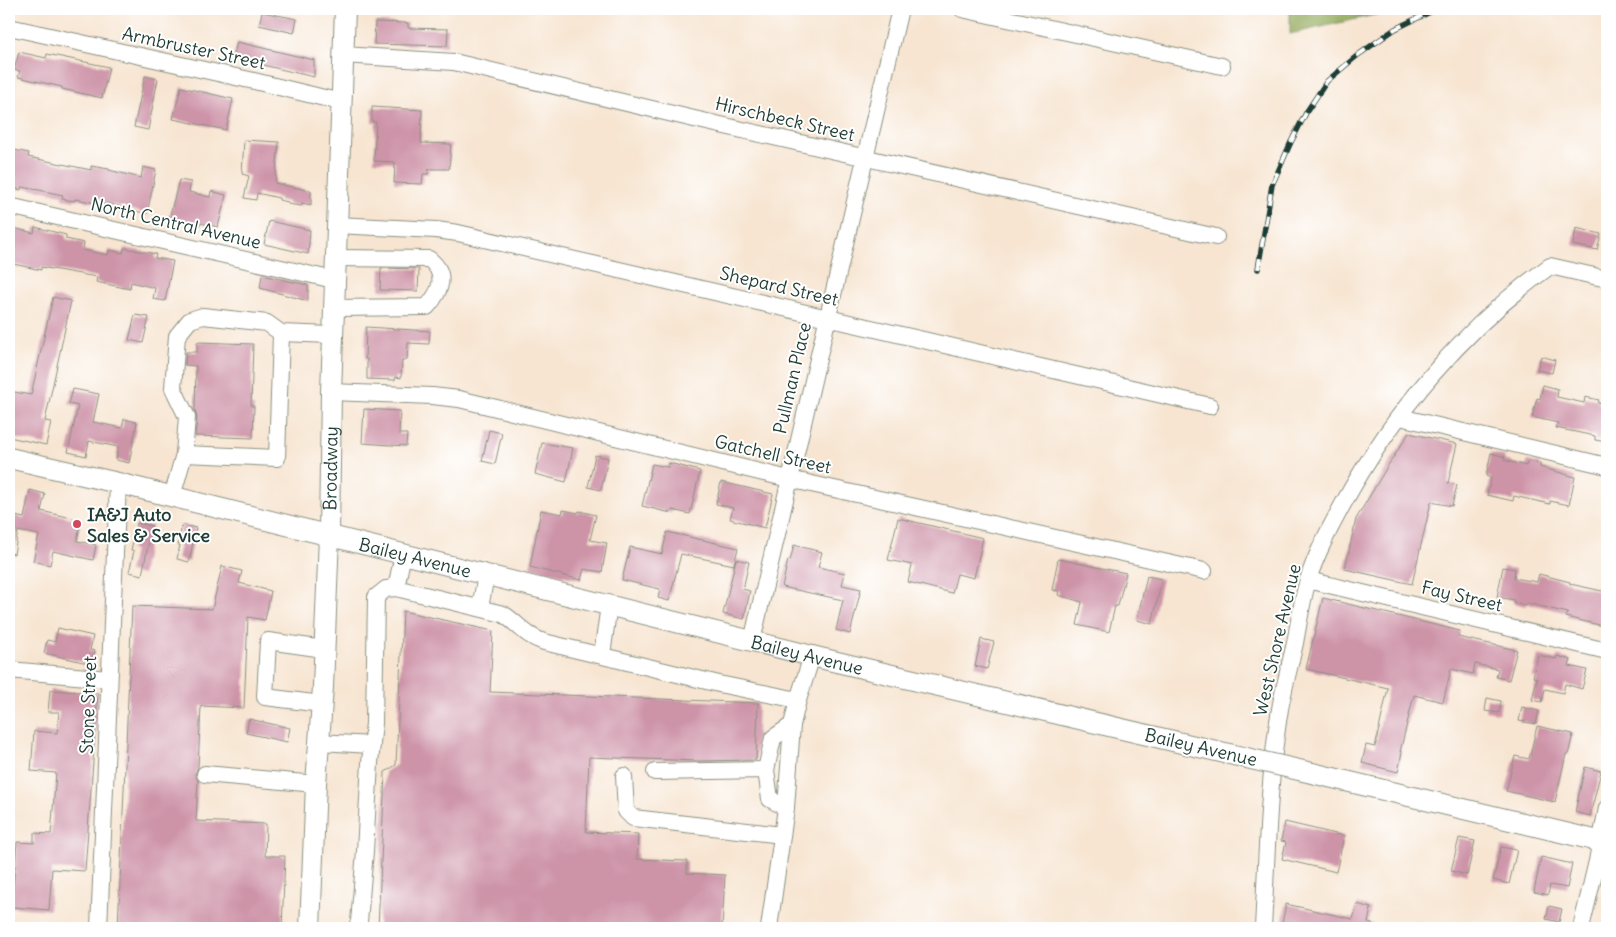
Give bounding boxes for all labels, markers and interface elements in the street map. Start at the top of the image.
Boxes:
street label: Armbruster Street [120,22,268,74]
street label: Hirschbeck Street [713,92,857,146]
street label: North Central Avenue [89,192,263,254]
street label: Shepard Street [718,261,840,311]
street label: Pullman Place [768,320,816,436]
street label: Broadway [318,426,342,511]
street label: Gatchell Street [712,429,834,479]
place label: IA&J Auto Sales & Service [87,503,210,547]
marker: IA&J Auto Sales & Service [71,518,83,530]
street label: Bailey Avenue [357,532,474,582]
street label: West Shore Avenue [1248,562,1306,718]
street label: Fay Street [1419,576,1505,616]
street label: Bailey Avenue [749,630,866,679]
street label: Stone Street [75,655,101,755]
street label: Bailey Avenue [1143,723,1259,771]

